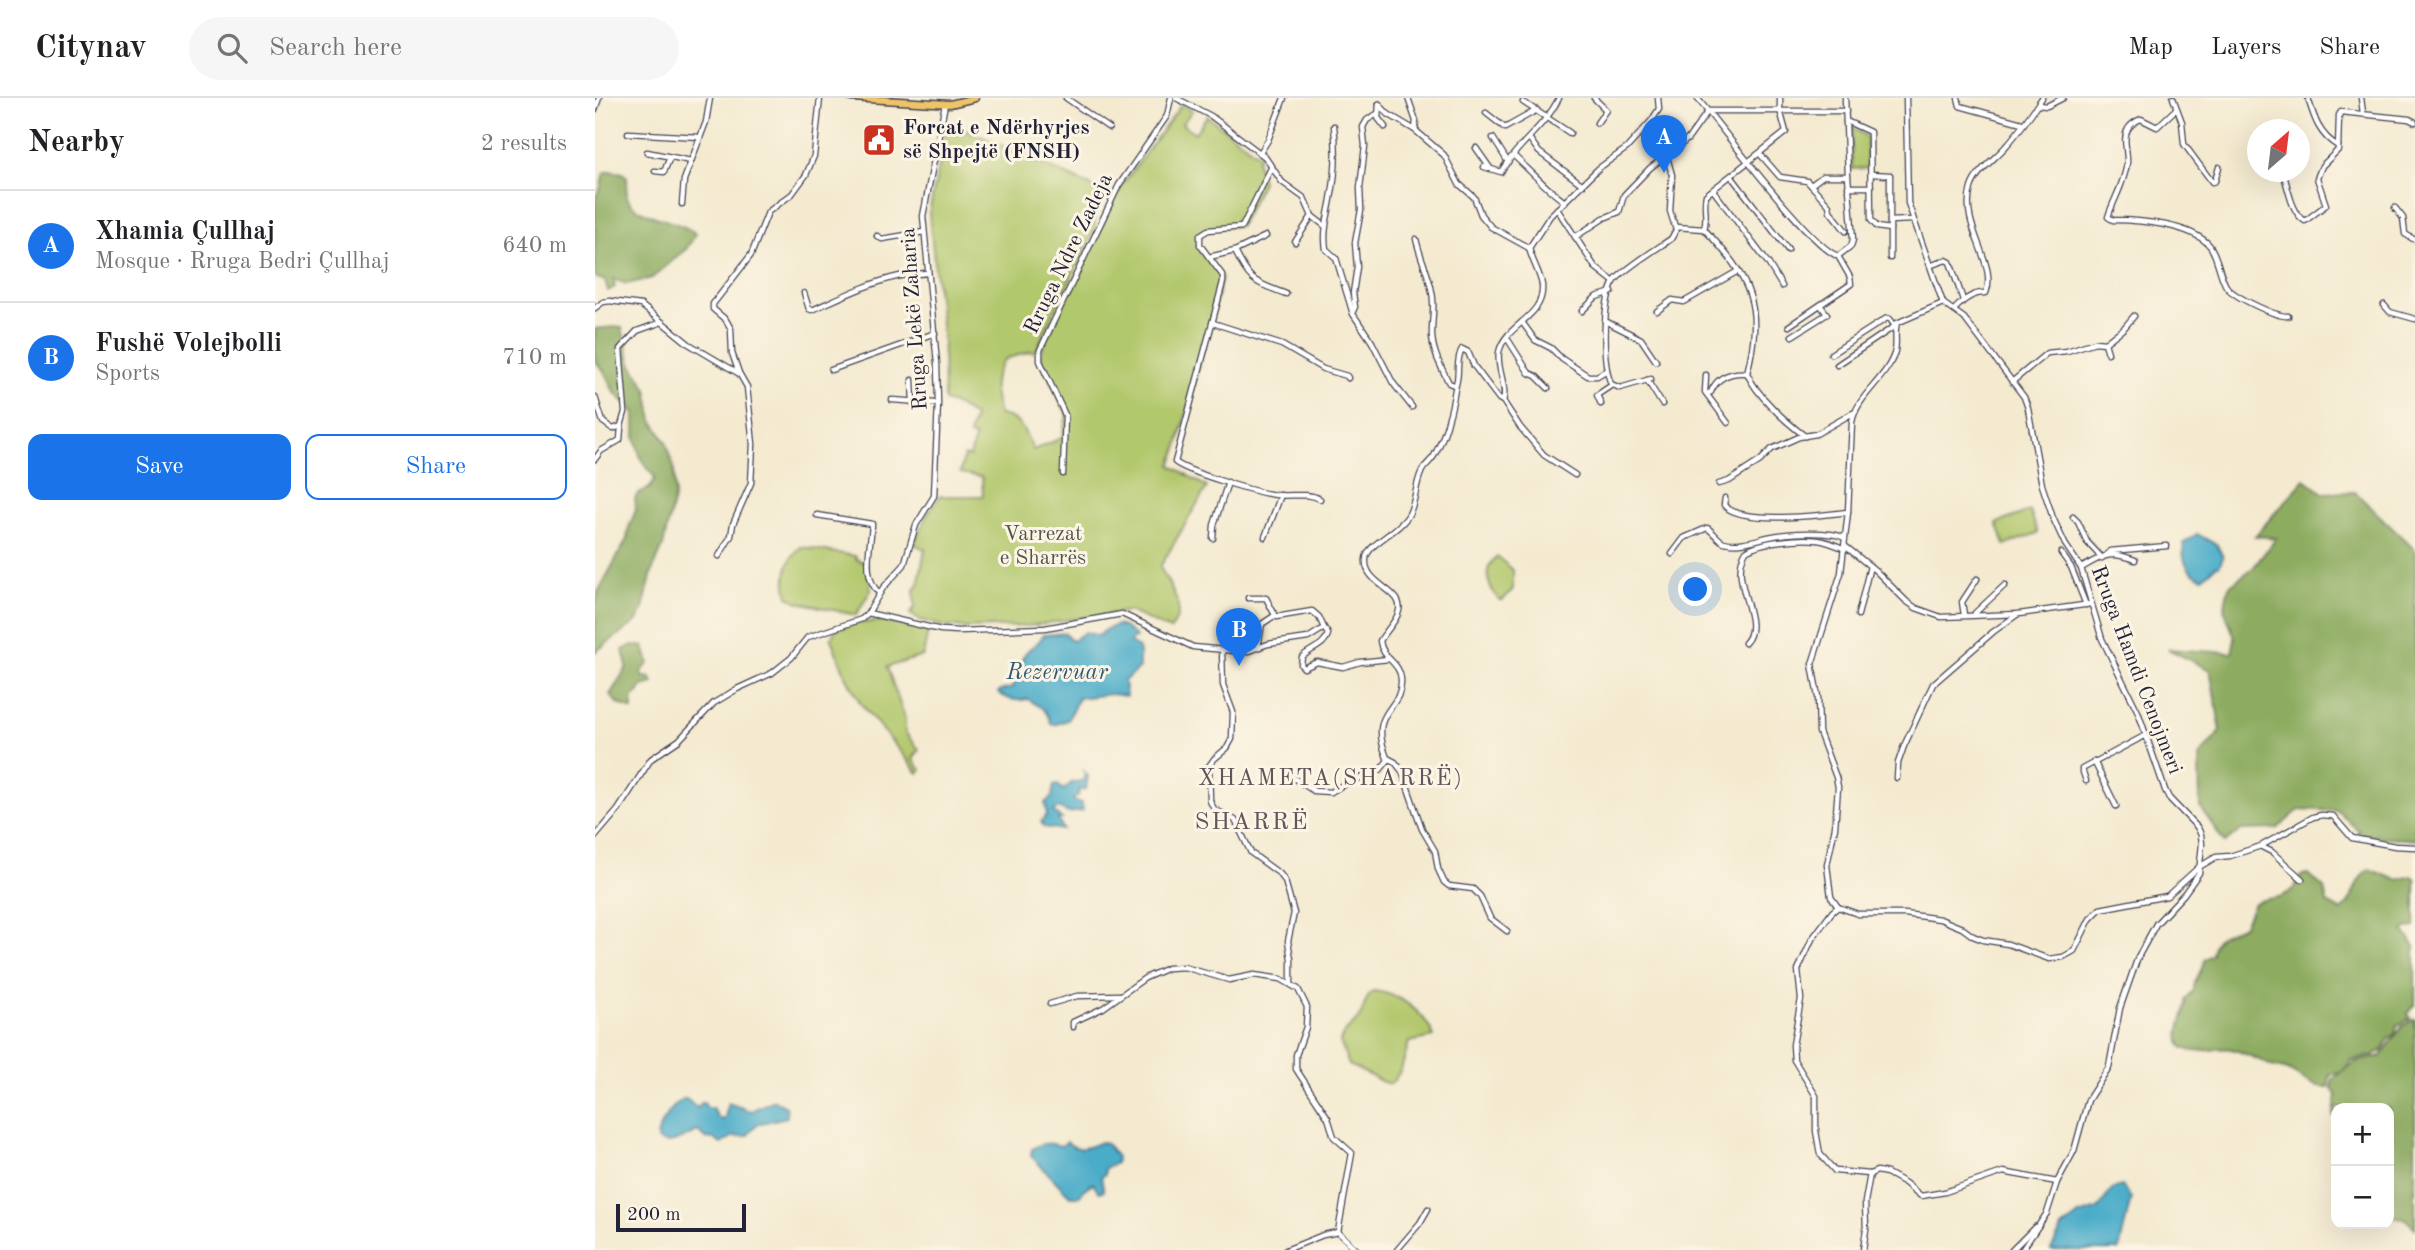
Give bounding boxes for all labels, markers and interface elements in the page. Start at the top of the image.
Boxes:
search box [189,17,679,80]
icon: search [213,29,251,67]
text: Citynav [35,32,147,65]
text: Search here [269,35,402,61]
text: Map [2129,36,2173,60]
text: Layers [2211,36,2281,60]
text: Share [2319,36,2380,60]
pin: A [1641,115,1687,173]
place label: Forcat e Ndërhyrjes së Shpejtë (FNSH) [903,118,1090,163]
north arrow [2247,119,2310,182]
public building icon: Forcat e Ndërhyrjes së Shpejtë (FNSH) [860,121,898,159]
text: Nearby [28,128,125,158]
text: 2 results [481,132,567,155]
street label: Rruga Ndre Zadeja [1021,171,1117,337]
text: Xhamia Çullhaj [95,219,275,245]
street label: Rruga Lekë Zaharia [898,227,932,411]
text: A [42,234,60,257]
text: 640 m [502,234,567,257]
text: Mosque · Rruga Bedri Çullhaj [95,250,390,273]
text: Fushë Volejbolli [95,331,282,357]
text: B [43,346,59,369]
text: 710 m [502,346,567,369]
text: Sports [95,362,160,385]
button: Save [28,434,291,500]
button: Share [305,434,567,500]
park label: Varrezat e Sharrës [1000,524,1086,569]
street label: Rruga Hamdi Cenojmeri [2087,563,2185,777]
your location [1678,572,1712,606]
pin: B [1216,608,1262,666]
water label: Rezervuar [1005,661,1109,684]
district label: XHAMETA(SHARRË) [1198,764,1464,790]
district label: SHARRË [1194,808,1310,835]
map controls [2331,1103,2394,1229]
button: + [2331,1103,2394,1166]
button: − [2331,1166,2394,1229]
scale bar [616,1201,745,1233]
text: 200 m [627,1206,680,1225]

